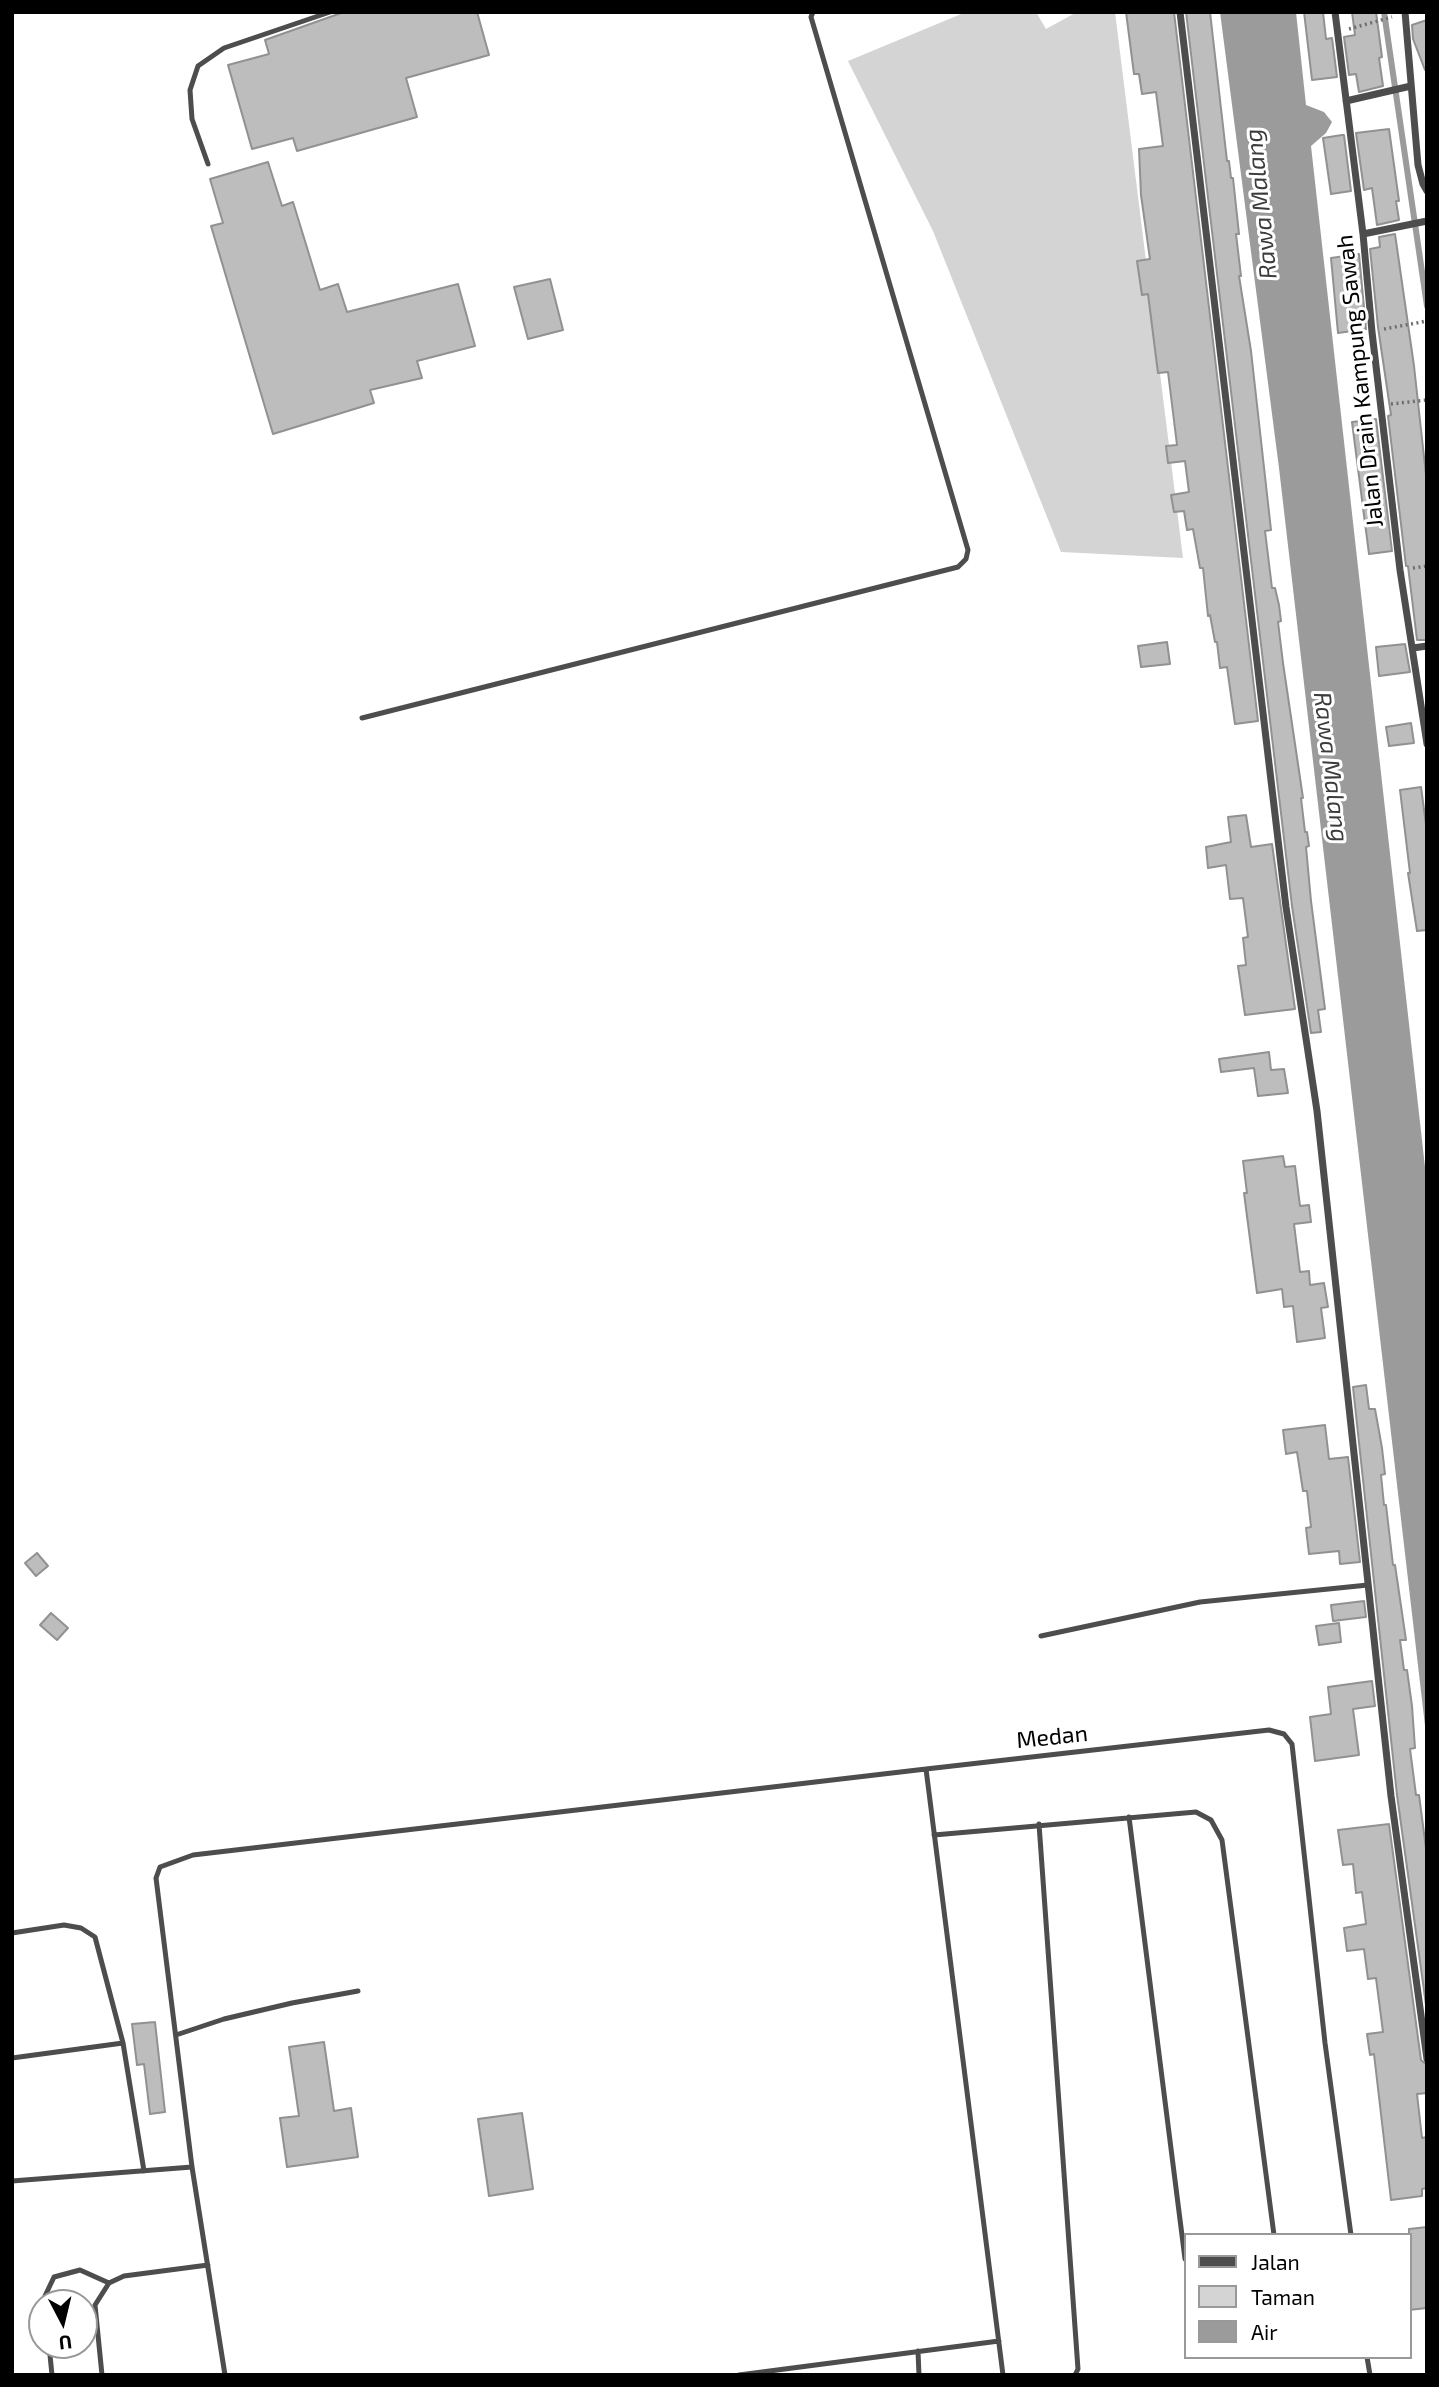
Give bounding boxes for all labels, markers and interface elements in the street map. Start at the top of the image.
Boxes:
water label: Rawa Malang [1239,127,1283,281]
street label: Jalan Drain Kampung Sawah [1331,233,1389,529]
water label: Rawa Malang [1307,690,1355,844]
street label: Medan [1015,1720,1089,1754]
legend [1184,2233,1411,2359]
text: Jalan [1251,2249,1300,2274]
text: Taman [1251,2284,1315,2309]
north arrow [28,2289,98,2359]
text: Air [1251,2319,1278,2344]
text: U [58,2331,73,2356]

